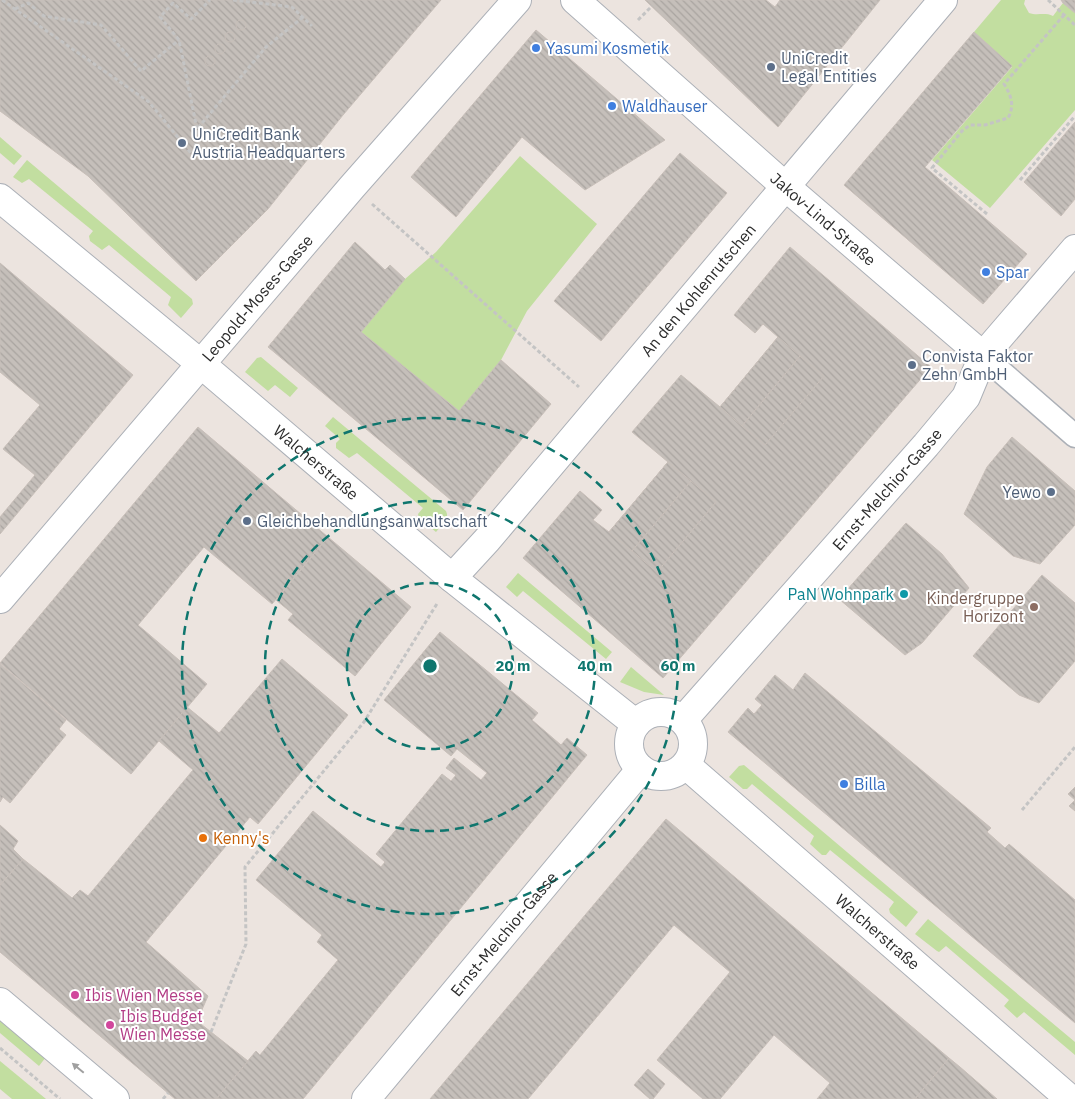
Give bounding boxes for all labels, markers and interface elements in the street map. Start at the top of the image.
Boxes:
place label: Yasumi Kosmetik [546,38,670,58]
marker: Yasumi Kosmetik [530,42,542,54]
place label: UniCredit Legal Entities [781,48,877,86]
marker: UniCredit Legal Entities [765,61,777,73]
place label: Waldhauser [622,96,708,116]
marker: Waldhauser [606,100,618,112]
place label: UniCredit Bank Austria Headquarters [192,124,346,162]
marker: UniCredit Bank Austria Headquarters [176,137,188,149]
street label: Jakov-Lind-Straße [766,168,880,270]
street label: An den Kohlenrutschen [636,219,760,360]
street label: Leopold-Moses-Gasse [197,230,317,366]
place label: Spar [996,262,1029,282]
marker: Spar [980,266,992,278]
place label: Convista Faktor Zehn GmbH [922,346,1033,384]
marker: Convista Faktor Zehn GmbH [906,359,918,371]
street label: Walcherstraße [269,420,363,504]
street label: Ernst-Melchior-Gasse [828,424,946,554]
place label: Yewo [1002,482,1041,502]
marker: Yewo [1045,486,1057,498]
place label: Gleichbehandlungsanwaltschaft [257,511,488,531]
marker: Gleichbehandlungsanwaltschaft [241,515,253,527]
place label: PaN Wohnpark [788,584,895,604]
marker: PaN Wohnpark [898,588,910,600]
place label: Kindergruppe Horizont [926,588,1024,626]
marker: Kindergruppe Horizont [1028,601,1040,613]
text: 20 m [496,656,530,675]
text: 40 m [578,656,612,675]
text: 60 m [661,656,695,675]
centre of rings [421,657,439,675]
place label: Billa [854,774,886,794]
marker: Billa [838,778,850,790]
place label: Kenny's [213,828,270,848]
marker: Kenny's [197,832,209,844]
street label: Ernst-Melchior-Gasse [446,867,561,1000]
street label: Walcherstraße [831,890,924,974]
place label: Ibis Wien Messe [85,985,202,1005]
marker: Ibis Wien Messe [69,989,81,1001]
place label: Ibis Budget Wien Messe [120,1006,206,1044]
marker: Ibis Budget Wien Messe [104,1019,116,1031]
one-way arrow [71,1062,84,1073]

